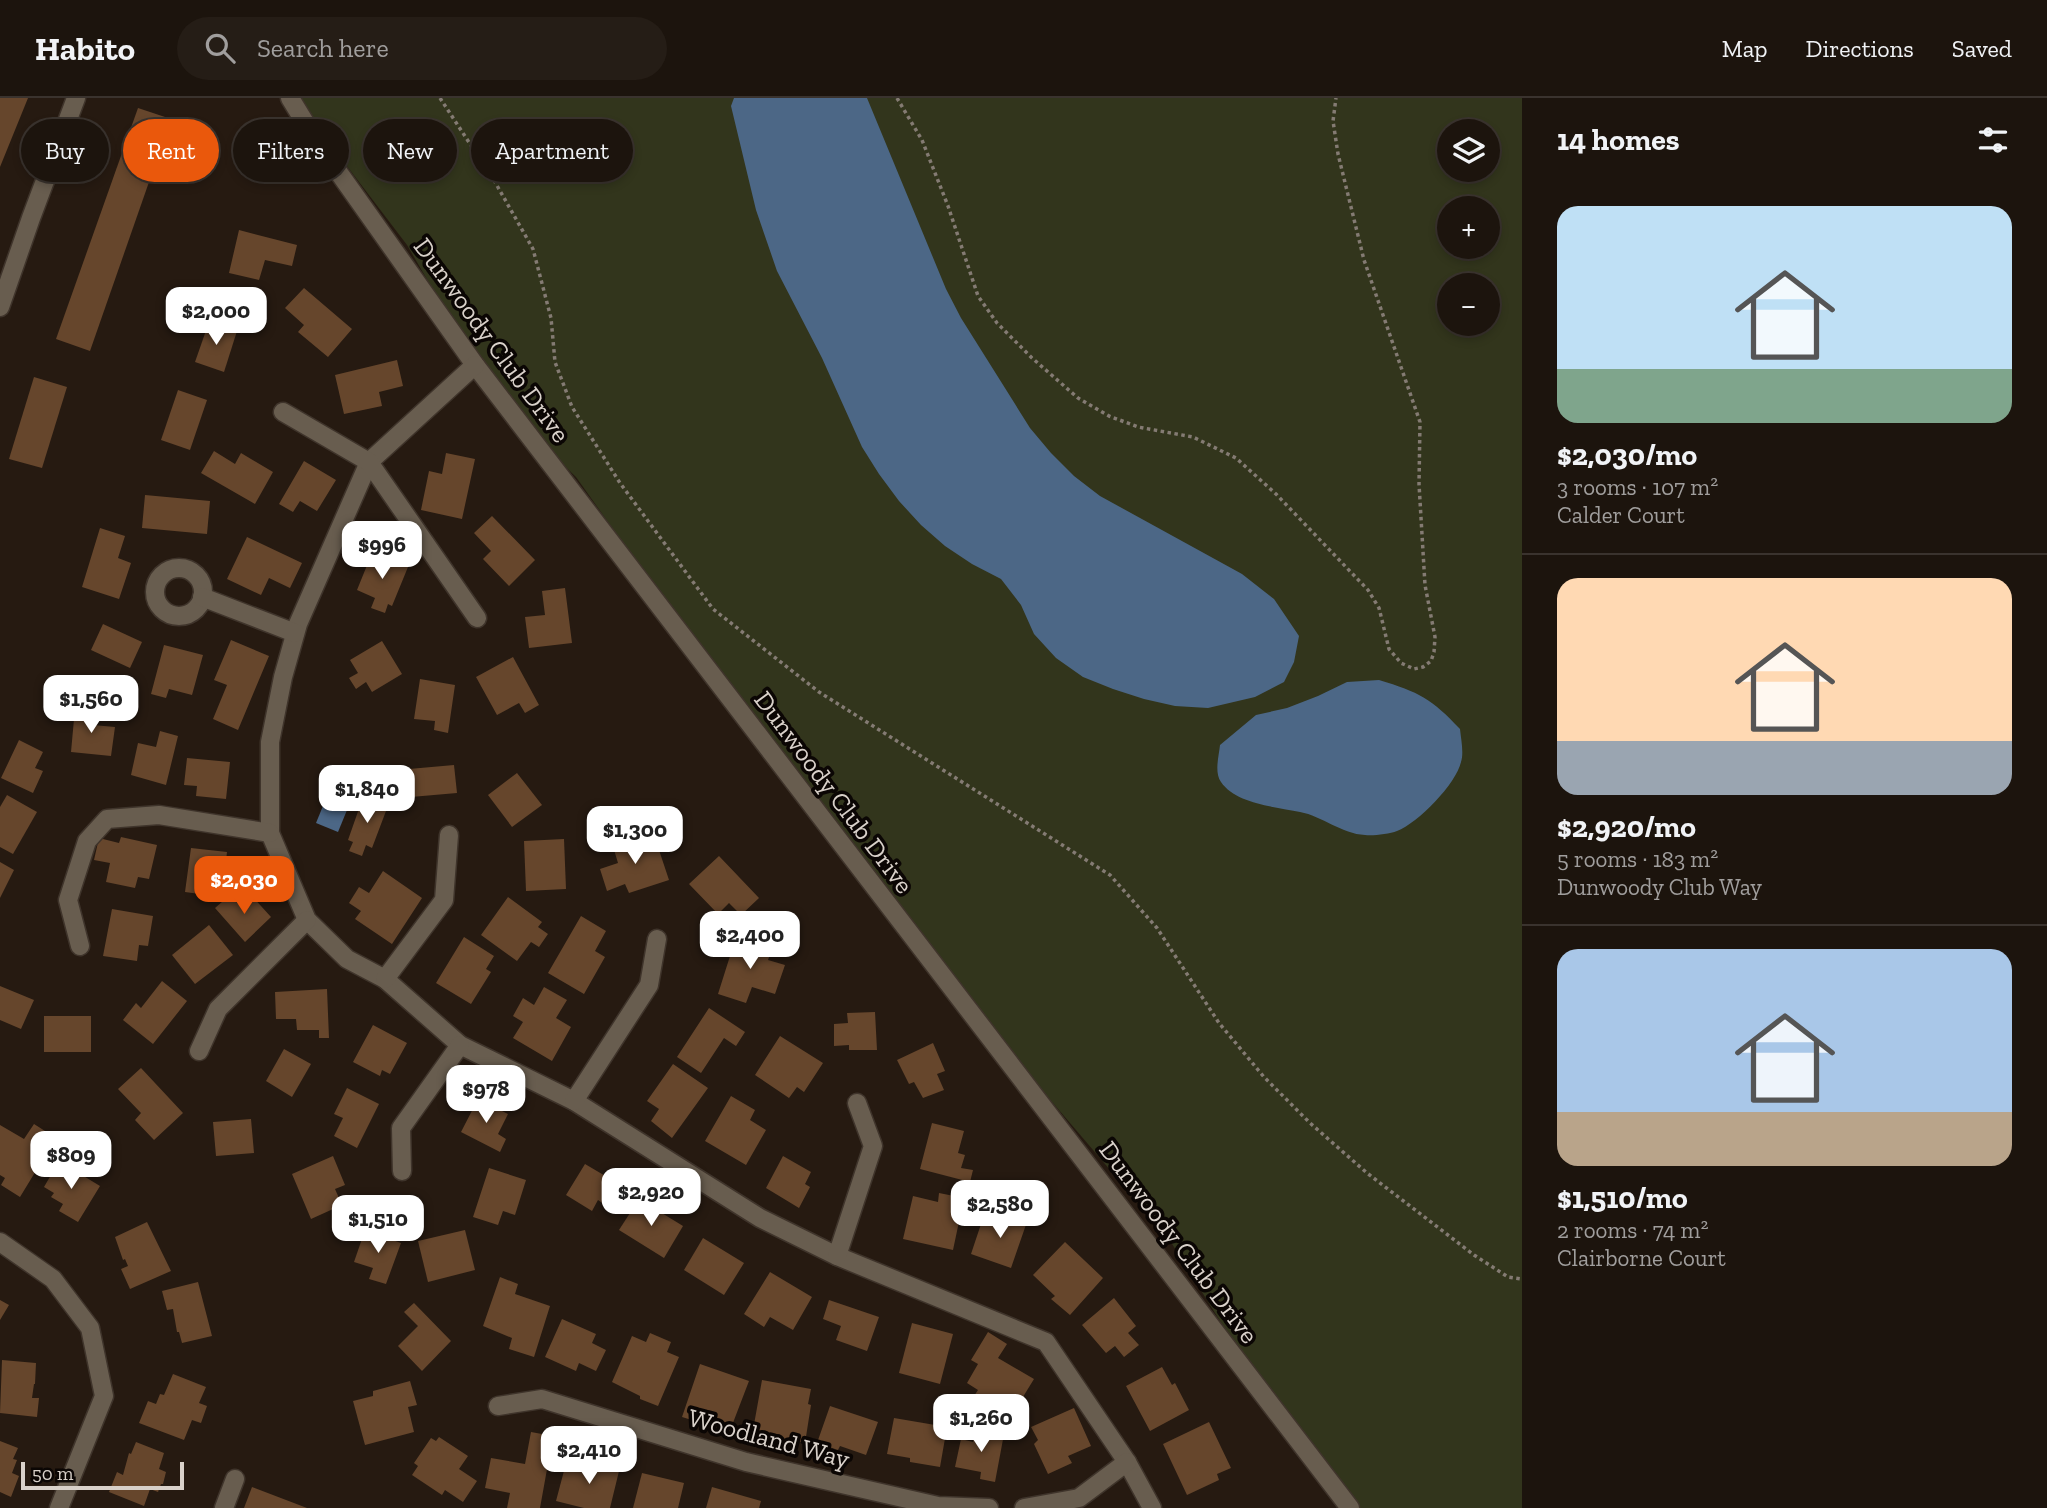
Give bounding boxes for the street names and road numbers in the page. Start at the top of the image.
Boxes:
street label: Dunwoody Club Drive [407,231,577,449]
street label: Dunwoody Club Drive [747,684,921,900]
street label: Dunwoody Club Drive [1092,1134,1266,1350]
street label: Woodland Way [685,1401,854,1475]

